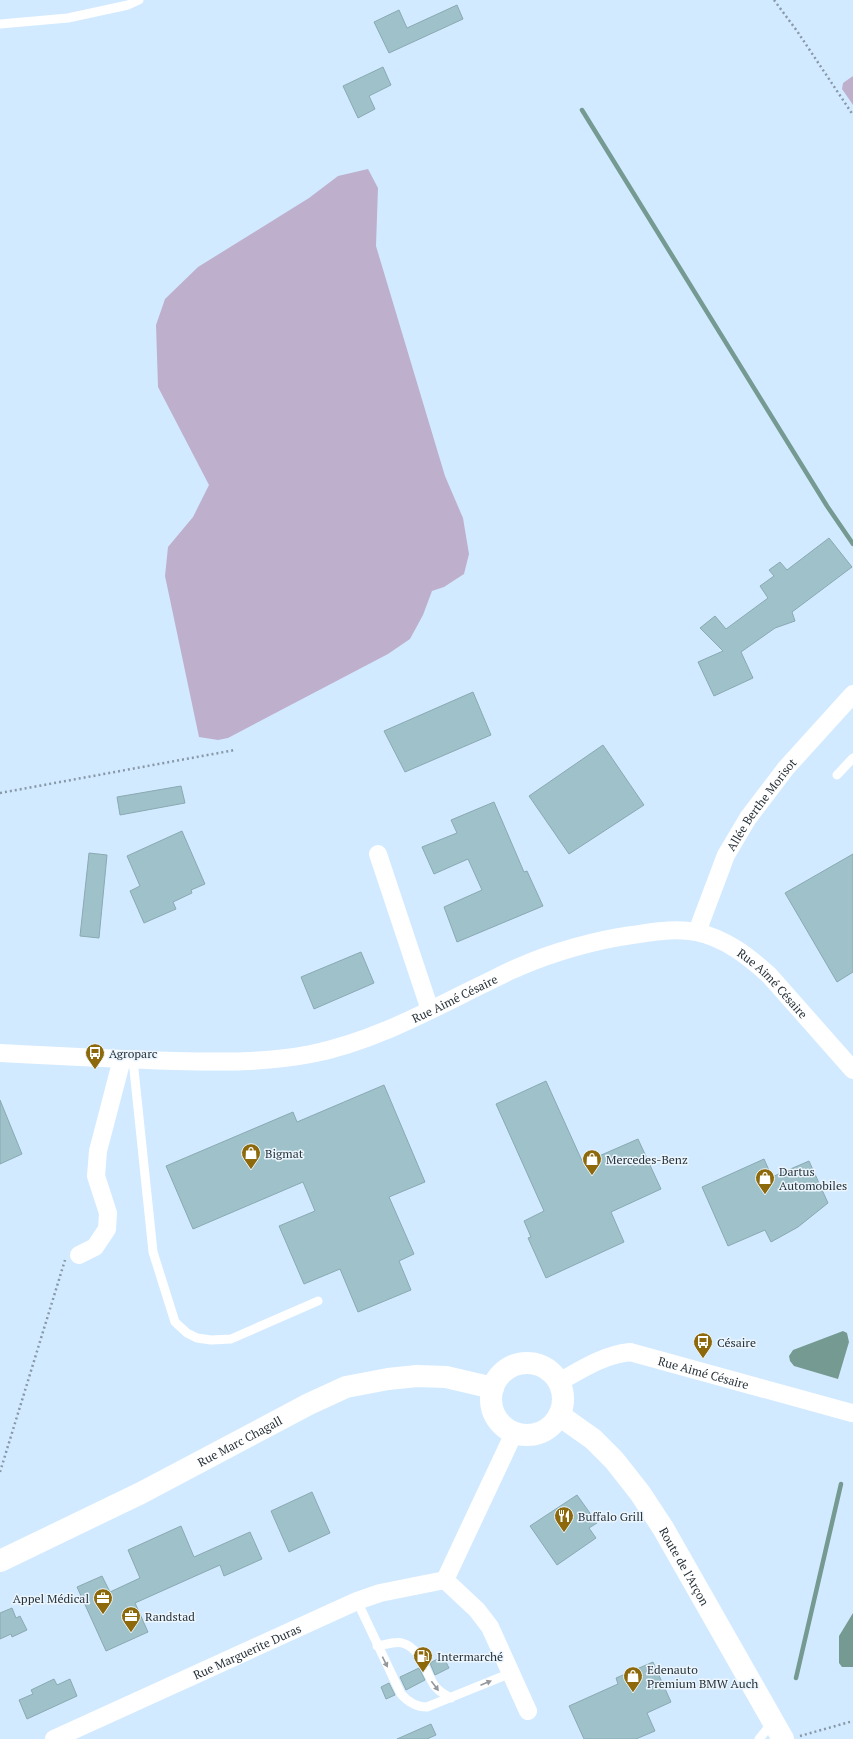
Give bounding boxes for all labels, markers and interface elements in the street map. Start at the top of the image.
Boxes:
street label: Allée Berthe Morisot [723,754,799,853]
street label: Rue Aimé Césaire [735,945,811,1021]
street label: Rue Aimé Césaire [409,971,500,1026]
bus stop icon: Agroparc [84,1042,106,1070]
place label: Agroparc [109,1046,158,1061]
shop icon: Bigmat [240,1142,262,1170]
place label: Bigmat [265,1146,304,1161]
shop icon: Mercedes-Benz [581,1148,603,1176]
place label: Mercedes-Benz [606,1152,688,1167]
place label: Dartus Automobiles [779,1164,847,1193]
shop icon: Dartus Automobiles [754,1167,776,1195]
bus stop icon: Césaire [692,1331,714,1359]
place label: Césaire [717,1335,756,1350]
street label: Rue Aimé Césaire [657,1353,751,1392]
street label: Rue Marc Chagall [195,1412,285,1469]
restaurant icon: Buffalo Grill [553,1505,575,1533]
place label: Buffalo Grill [578,1509,644,1524]
street label: Route de l’Arçon [656,1524,713,1608]
office icon: Appel Médical [92,1587,114,1615]
place label: Appel Médical [13,1591,89,1606]
office icon: Randstad [120,1605,142,1633]
place label: Randstad [145,1609,195,1624]
street label: Rue Marguerite Duras [191,1620,303,1682]
fuel station icon: Intermarché [412,1645,434,1673]
place label: Intermarché [437,1649,503,1664]
one-way arrow [382,1656,388,1668]
place label: Edenauto Premium BMW Auch [647,1662,758,1691]
shop icon: Edenauto Premium BMW Auch [622,1665,644,1693]
one-way arrow [431,1680,440,1691]
one-way arrow [481,1680,493,1686]

